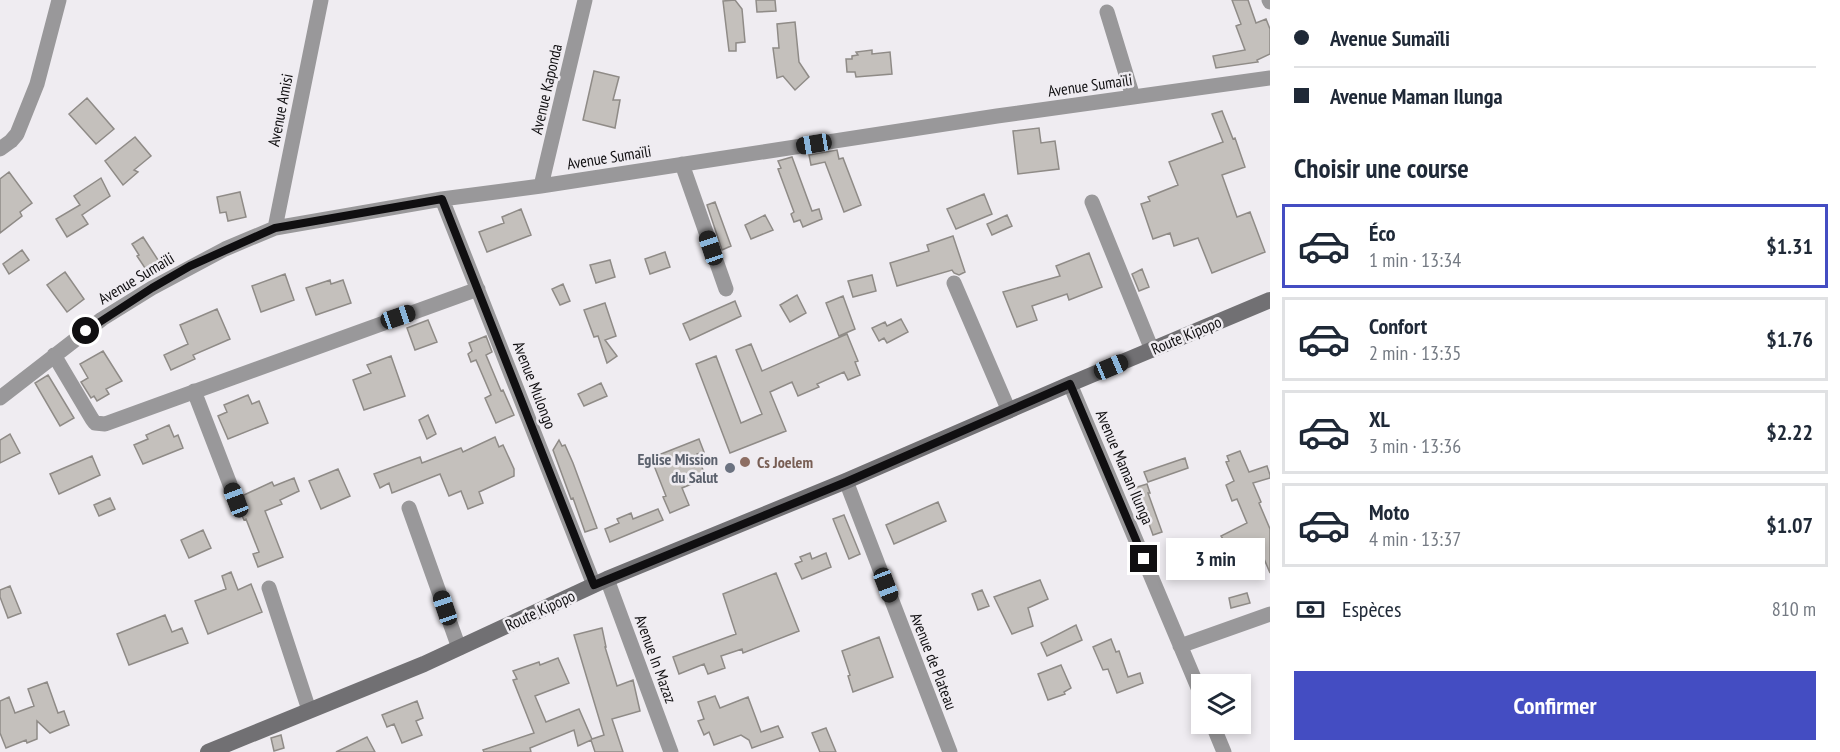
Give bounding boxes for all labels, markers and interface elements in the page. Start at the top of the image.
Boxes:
text: Avenue Sumaïli [1330,24,1450,52]
street label: Avenue Kaponda [526,42,566,136]
street label: Avenue Sumaïli [1046,69,1134,101]
street label: Avenue Amisi [263,72,297,148]
text: Avenue Maman Ilunga [1330,82,1503,110]
car [795,132,833,156]
street label: Avenue Sumaïli [565,140,653,174]
text: Choisir une course [1294,151,1469,185]
icon: car [1297,219,1351,273]
text: Éco [1369,219,1396,247]
car [697,228,725,268]
text: $1.31 [1766,232,1813,260]
text: 1 min · 13:34 [1369,247,1461,273]
street label: Avenue Sumaïli [94,248,178,308]
car [378,303,418,331]
street label: Route Kipopo [1148,311,1224,359]
icon: car [1297,312,1351,366]
text: Confort [1369,312,1427,340]
route start [72,317,99,344]
text: $1.76 [1766,325,1813,353]
street label: Avenue Mulongo [509,338,561,432]
text: 2 min · 13:35 [1369,340,1461,366]
car [1091,352,1131,382]
icon: car [1297,405,1351,459]
text: XL [1369,405,1390,433]
street label: Avenue Maman Ilunga [1092,407,1158,527]
text: $2.22 [1766,418,1813,446]
text: 3 min · 13:36 [1369,433,1461,459]
place label: Eglise Mission du Salut [637,449,718,487]
place label: Cs Joelem [757,452,813,472]
marker: Cs Joelem [738,455,752,469]
marker: Eglise Mission du Salut [723,461,737,475]
car [221,480,251,520]
icon: car [1297,498,1351,552]
text: Moto [1369,498,1410,526]
text: $1.07 [1766,511,1813,539]
text: 4 min · 13:37 [1369,526,1461,552]
callout: 3 min [1165,538,1264,580]
route end [1130,545,1157,572]
text: 3 min [1195,546,1236,572]
car [871,565,901,605]
street label: Route Kipopo [502,585,578,635]
car [431,588,459,628]
icon: cash [1294,593,1327,626]
text: Espèces [1342,595,1401,623]
text: 810 m [1772,596,1816,622]
street label: Avenue de Plateau [906,610,962,712]
street label: Avenue In Mazaz [631,612,681,706]
button: Confirmer [1294,671,1816,740]
map controls [1191,674,1251,734]
button: layers [1191,674,1251,734]

